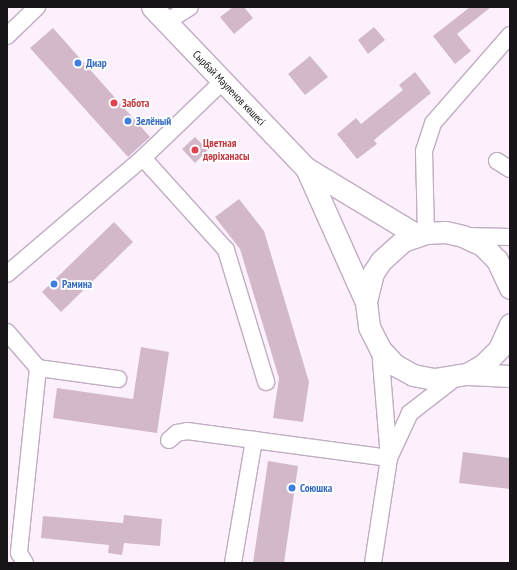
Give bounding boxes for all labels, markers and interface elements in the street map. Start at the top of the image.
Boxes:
street label: Сырбай Мәуленов көшесі [190,48,268,128]
place label: Диар [86,56,107,70]
marker: Диар [73,58,83,68]
place label: Забота [122,96,149,110]
marker: Забота [109,98,119,108]
place label: Зелёный [136,114,171,128]
marker: Зелёный [123,116,133,126]
place label: Цветная дәріханасы [203,137,249,163]
marker: Цветная дәріханасы [190,145,200,155]
place label: Рамина [62,277,92,291]
marker: Рамина [49,279,59,289]
place label: Союшка [300,481,332,495]
marker: Союшка [287,483,297,493]

